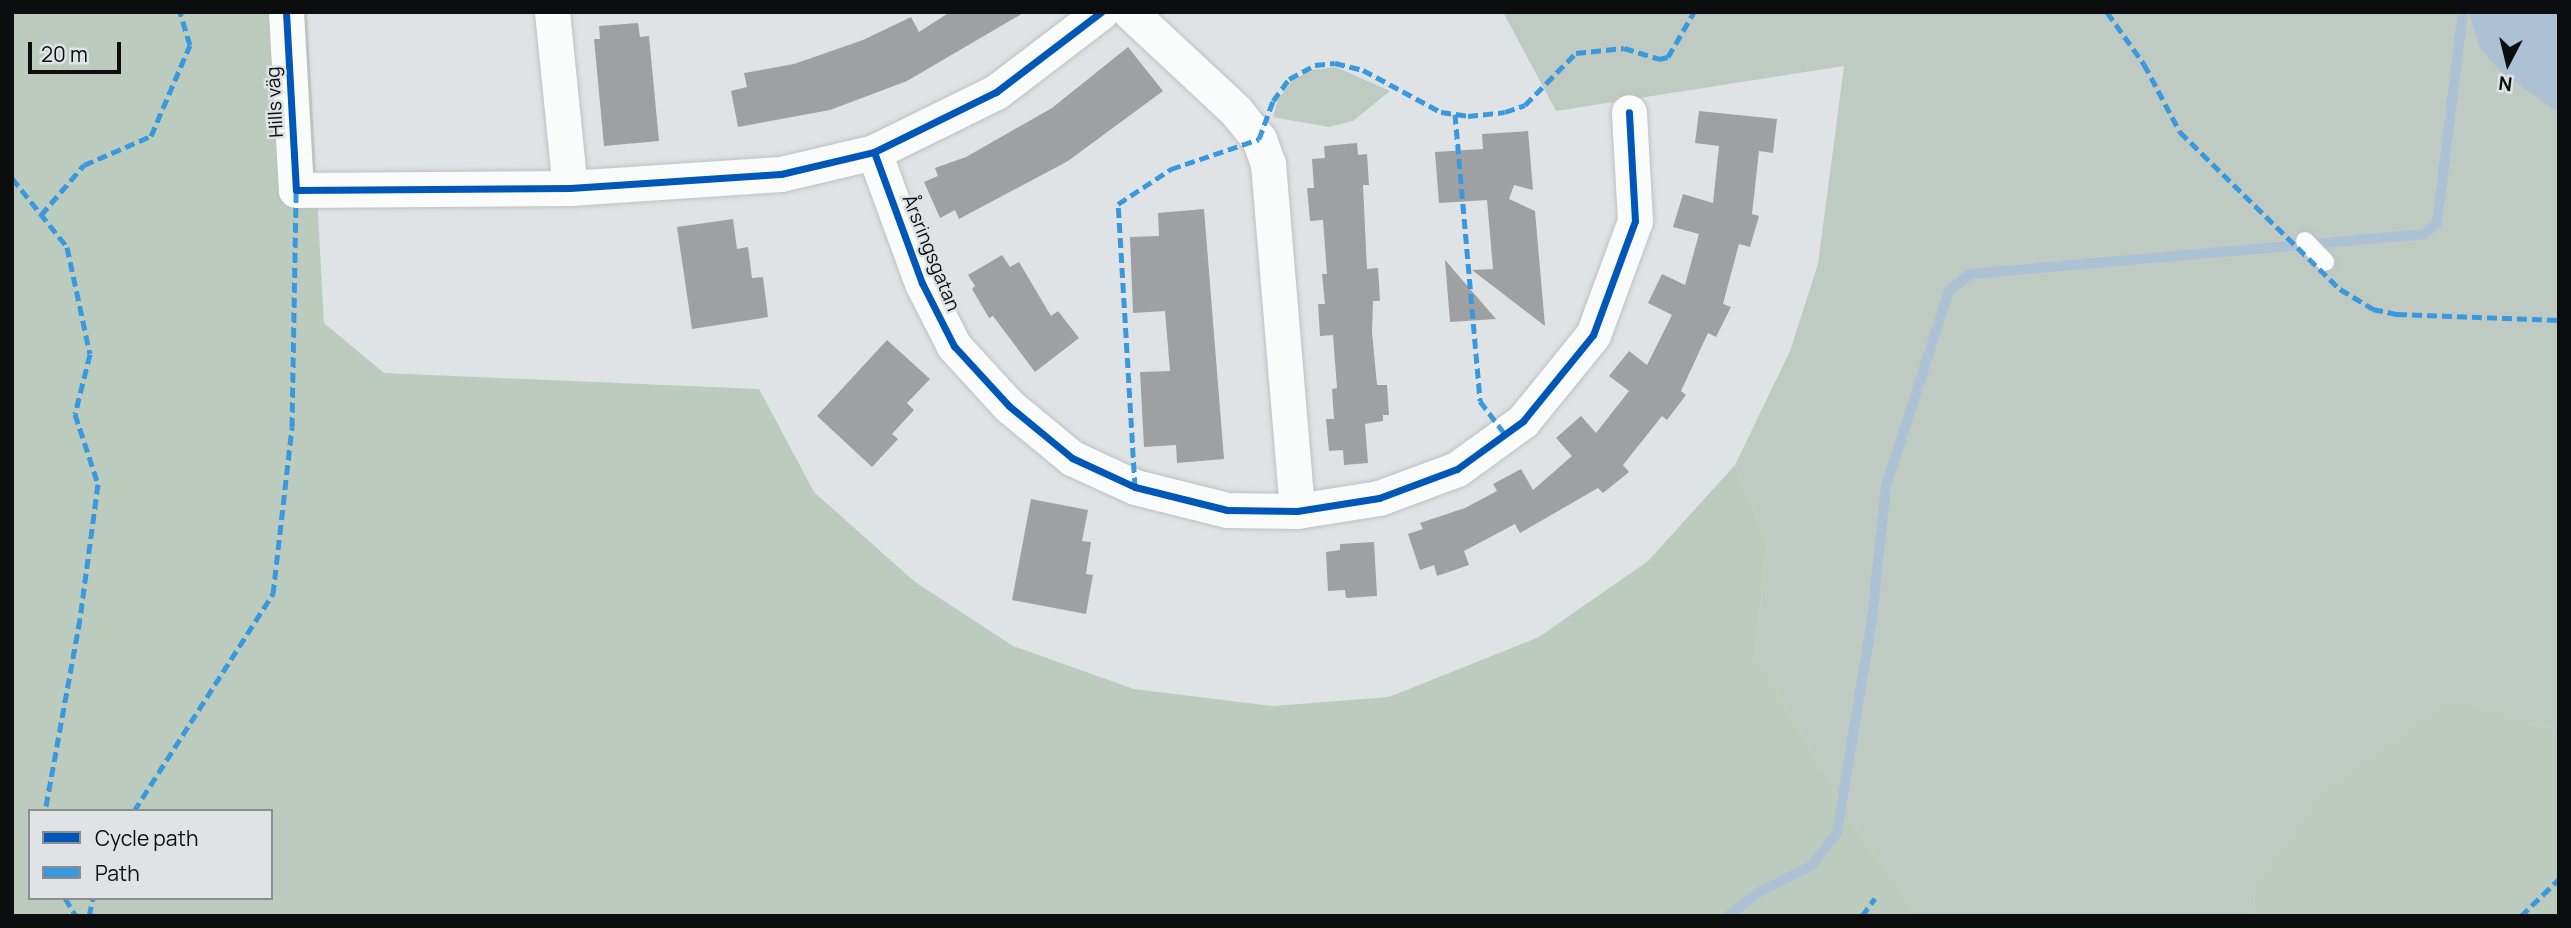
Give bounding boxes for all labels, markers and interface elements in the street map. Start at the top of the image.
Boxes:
scale bar [32,28,124,72]
north arrow [2473,28,2543,98]
text: 20 m [41,40,88,68]
street label: Hills väg [262,66,288,138]
text: N [2497,70,2514,98]
street label: Årsringsgatan [897,191,965,315]
legend [28,809,273,900]
text: Cycle path [95,824,198,852]
text: Path [95,859,140,887]

